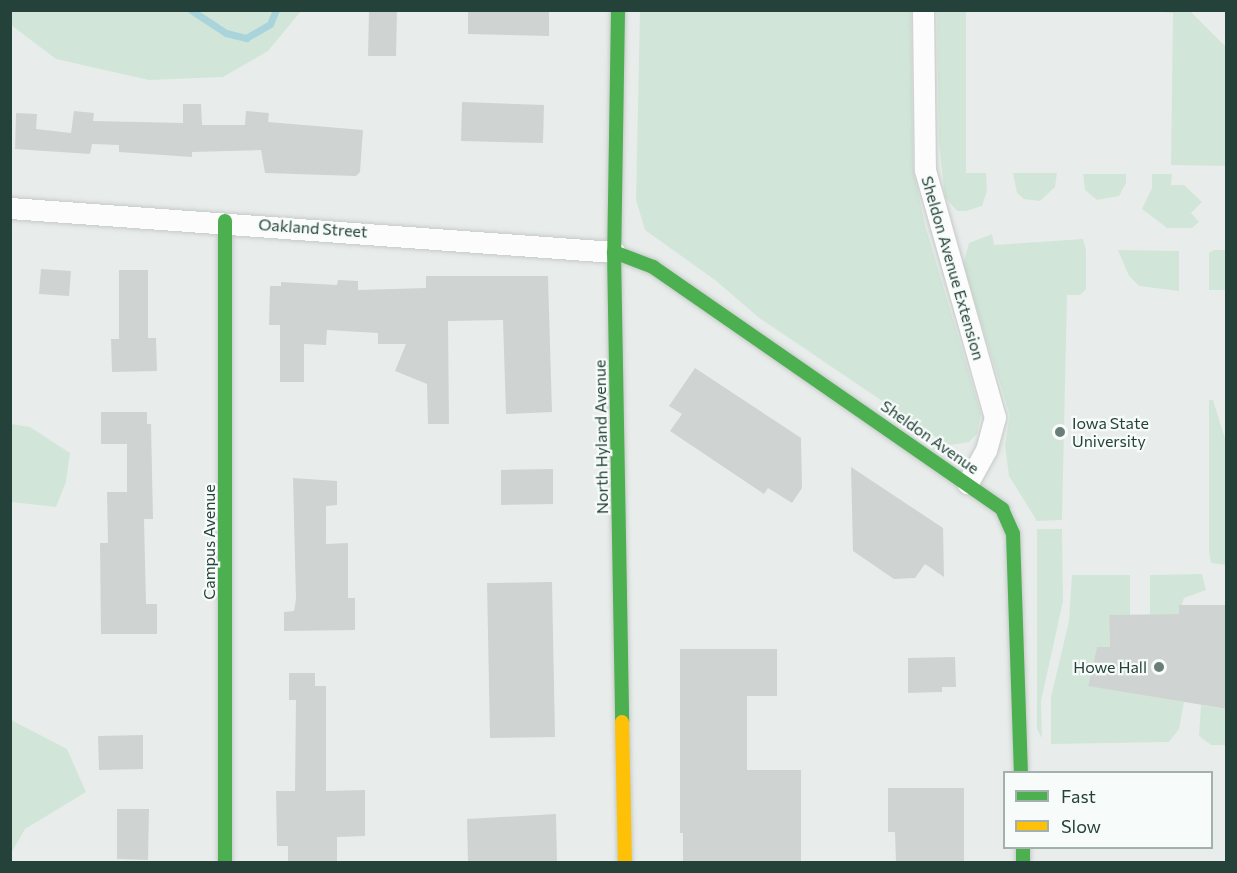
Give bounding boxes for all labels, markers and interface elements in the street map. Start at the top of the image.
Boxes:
street label: Sheldon Avenue Extension [917,174,989,362]
street label: Oakland Street [258,215,368,241]
street label: North Hyland Avenue [590,360,612,514]
street label: Sheldon Avenue [877,396,983,478]
place label: Iowa State University [1072,413,1149,451]
marker: Iowa State University [1053,425,1067,439]
street label: Campus Avenue [199,484,219,600]
place label: Howe Hall [1073,657,1147,677]
marker: Howe Hall [1152,660,1166,674]
legend [1003,771,1213,849]
text: Fast [1061,785,1096,807]
text: Slow [1061,815,1101,837]

